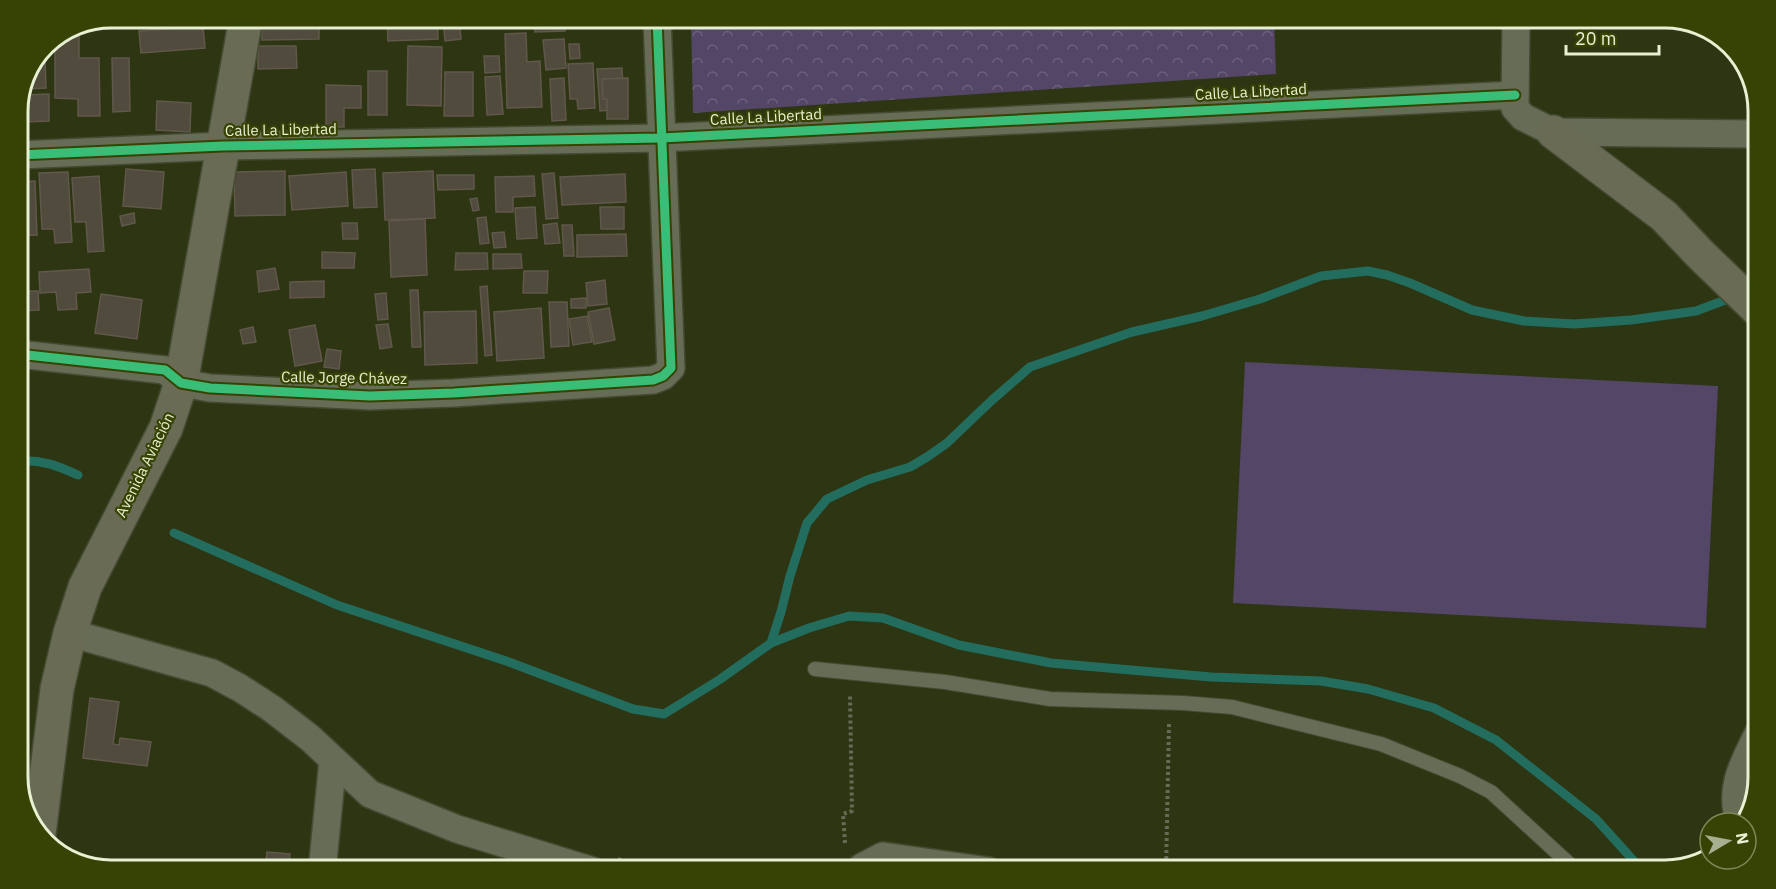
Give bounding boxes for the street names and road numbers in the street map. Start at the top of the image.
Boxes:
street label: Calle La Libertad [1195,79,1307,104]
street label: Calle La Libertad [710,104,822,129]
street label: Calle La Libertad [225,119,337,140]
street label: Calle Jorge Chávez [281,367,407,388]
street label: Avenida Aviación [111,409,178,520]

